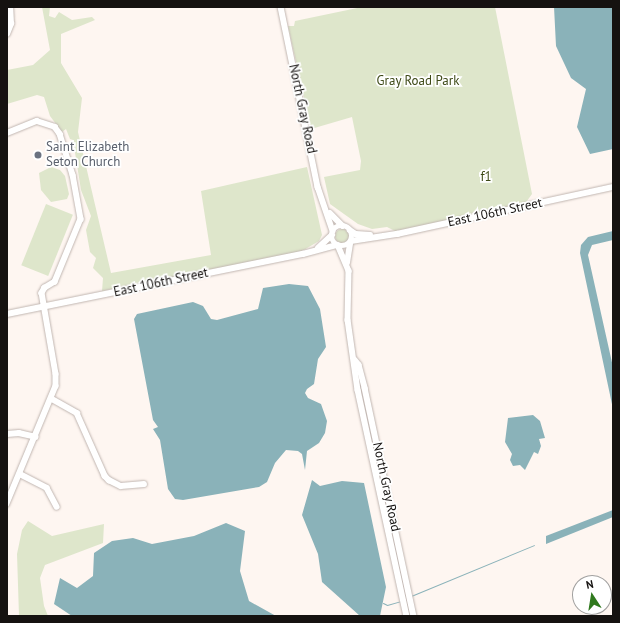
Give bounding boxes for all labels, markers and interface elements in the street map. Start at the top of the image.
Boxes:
street label: North Gray Road [285,63,319,155]
park label: Gray Road Park [376,73,460,89]
place label: Saint Elizabeth Seton Church [46,140,129,171]
marker: Saint Elizabeth Seton Church [33,150,43,160]
park label: f1 [480,169,492,185]
street label: East 106th Street [446,195,544,231]
street label: East 106th Street [112,265,210,301]
street label: North Gray Road [369,441,403,533]
north arrow [572,575,612,615]
text: N [585,577,595,592]

